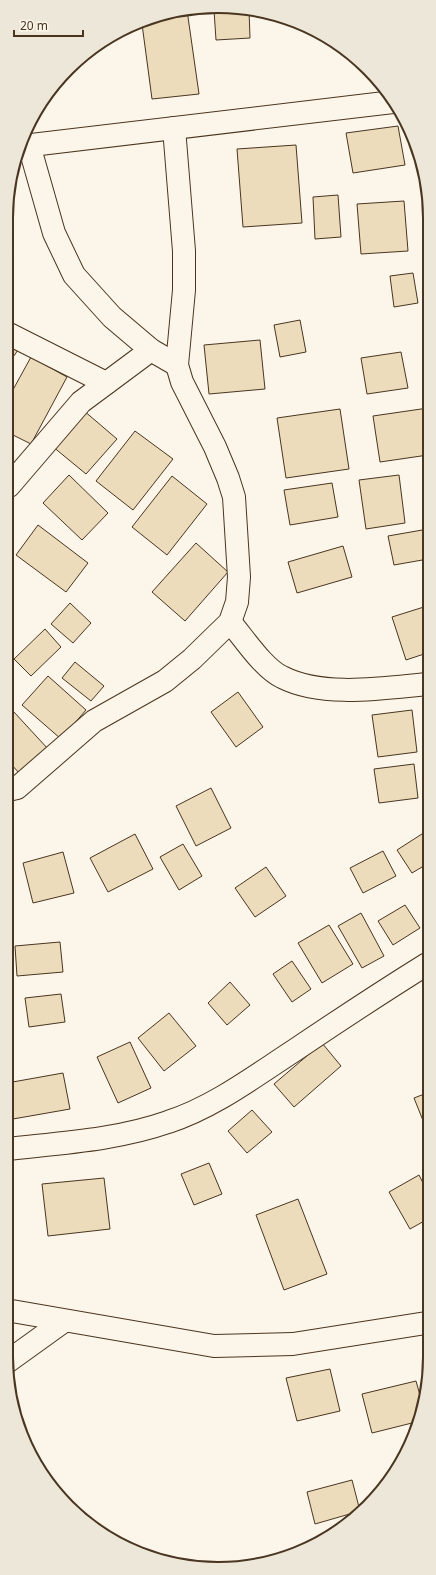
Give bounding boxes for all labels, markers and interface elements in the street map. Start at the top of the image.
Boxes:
scale bar [14,12,83,38]
text: 20 m [20,17,48,34]

